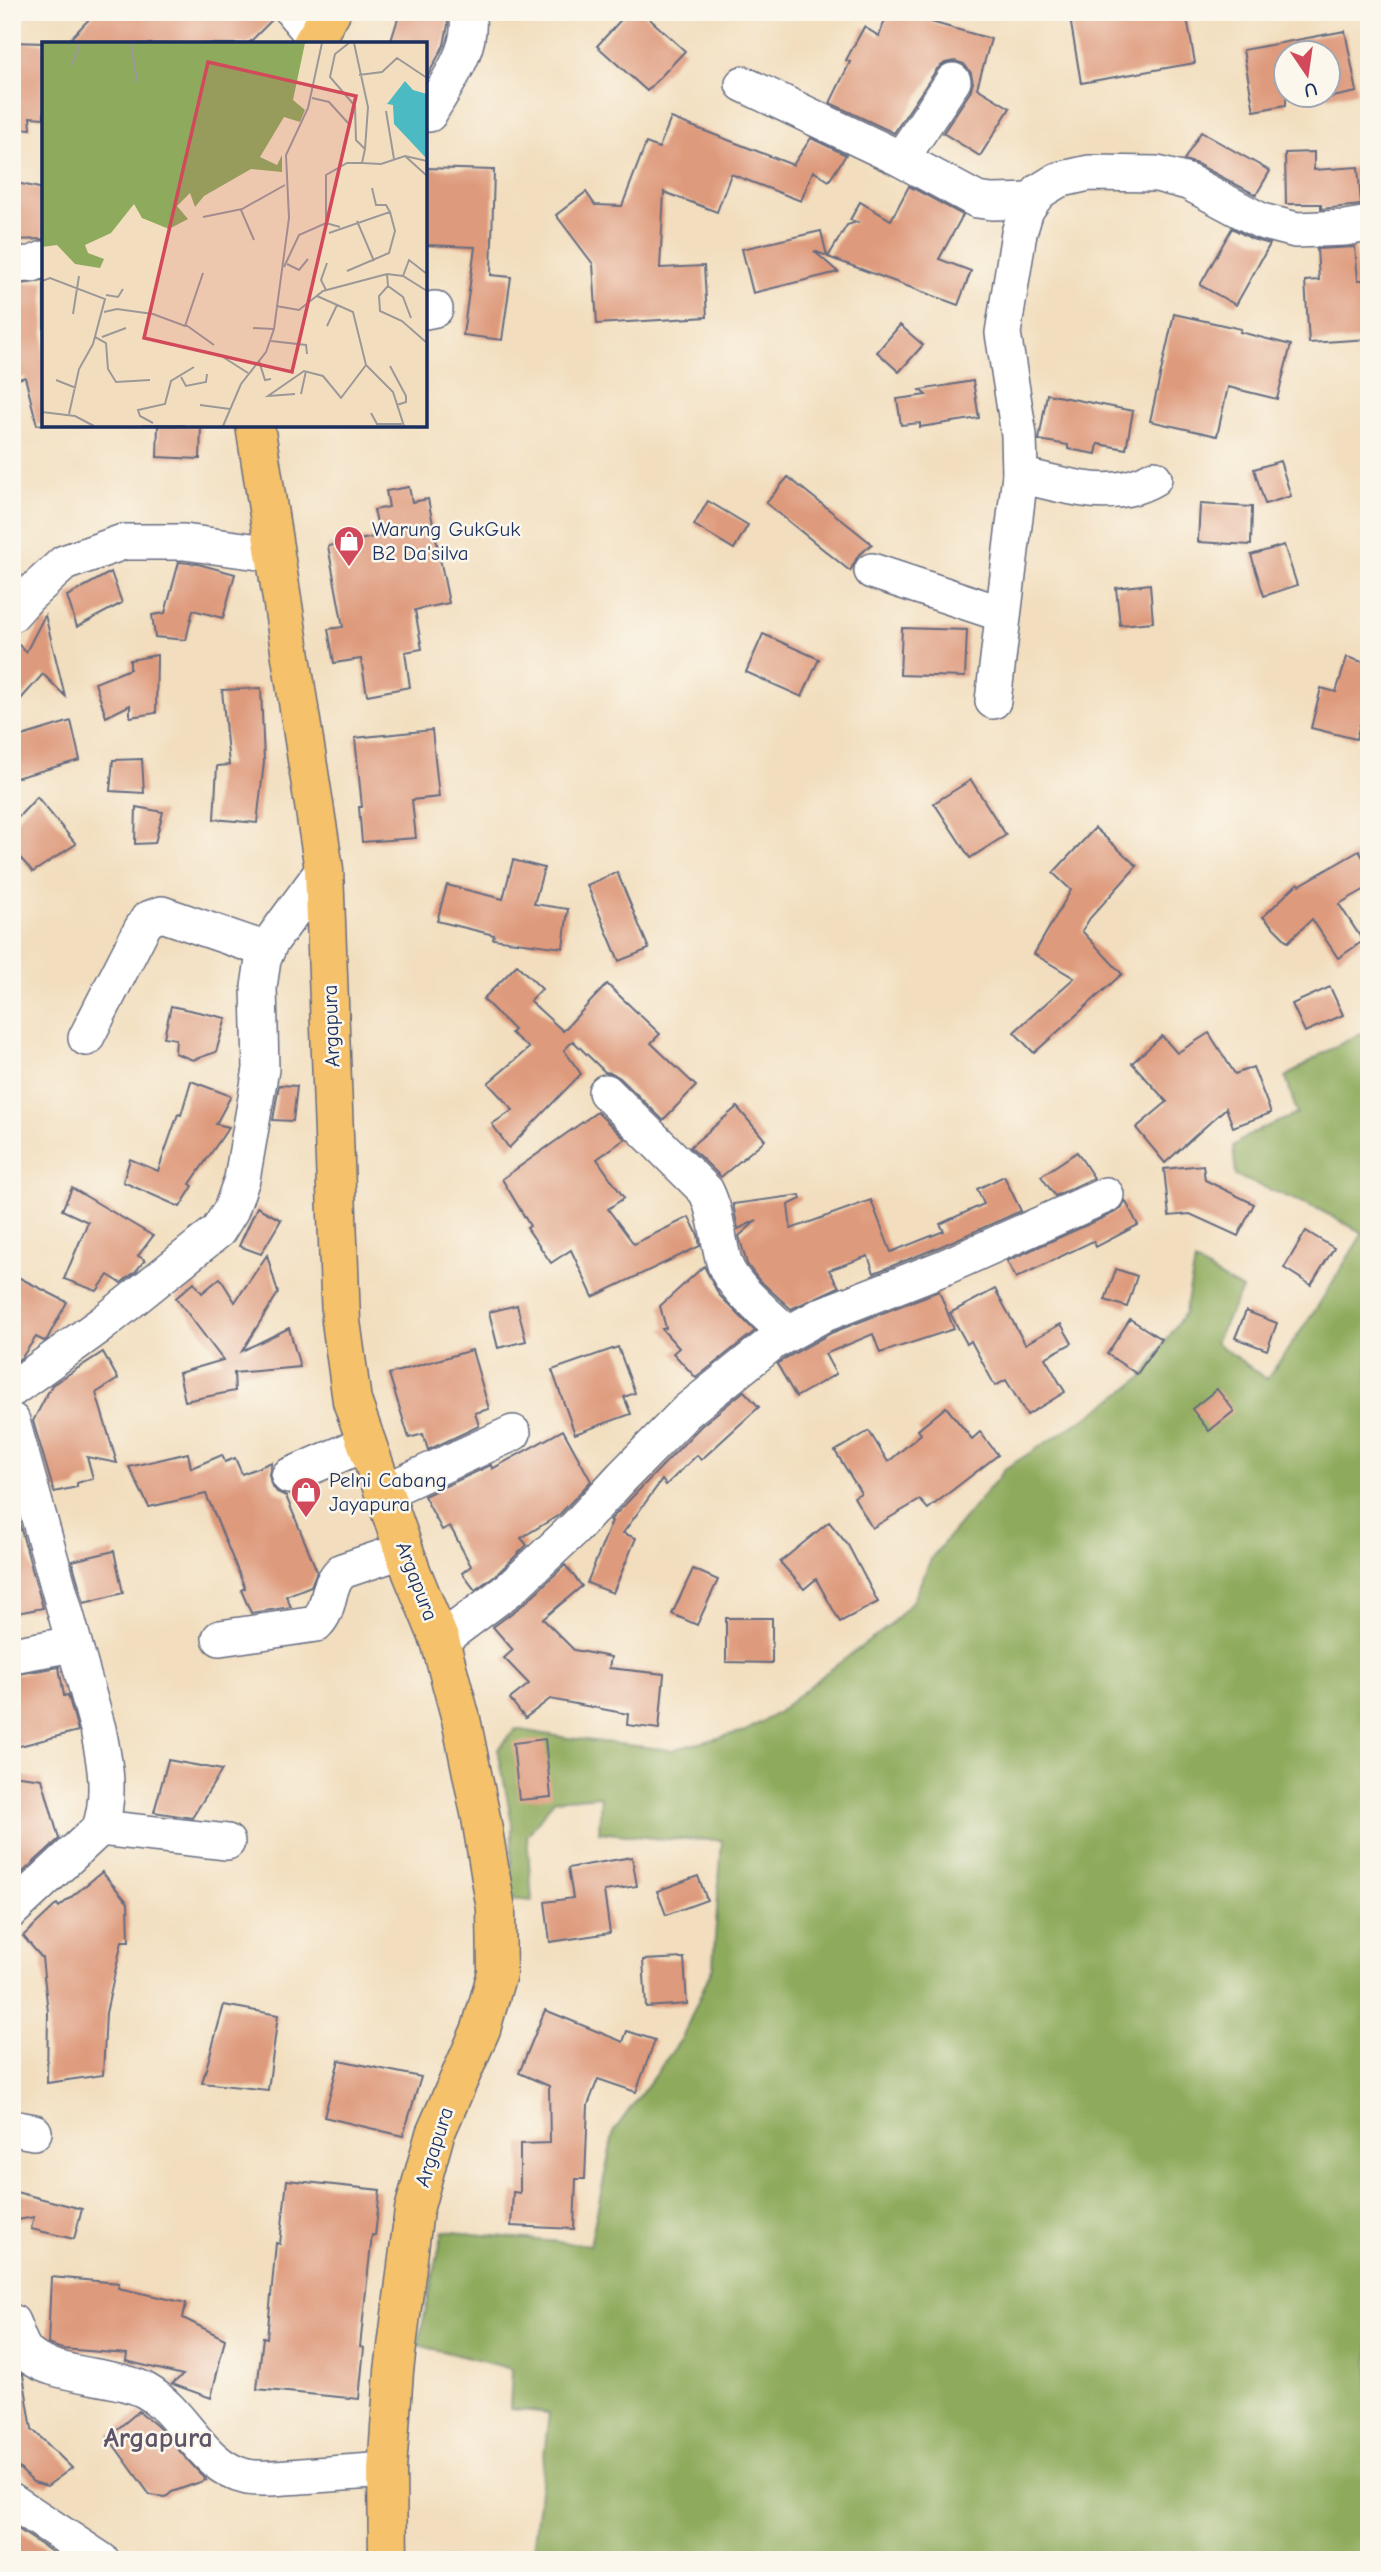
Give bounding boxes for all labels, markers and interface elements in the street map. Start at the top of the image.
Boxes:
north arrow [1272,38,1342,108]
inset map [42,42,427,427]
text: U [1302,77,1319,102]
place label: Warung GukGuk B2 Da'silva [372,517,520,565]
shop icon: Warung GukGuk B2 Da'silva [332,524,366,568]
street label: Argapura [318,984,344,1068]
place label: Pelni Cabang Jayapura [329,1468,447,1516]
shop icon: Pelni Cabang Jayapura [289,1475,323,1519]
street label: Argapura [391,1538,443,1624]
street label: Argapura [410,2104,458,2190]
district label: Argapura [103,2422,213,2454]

